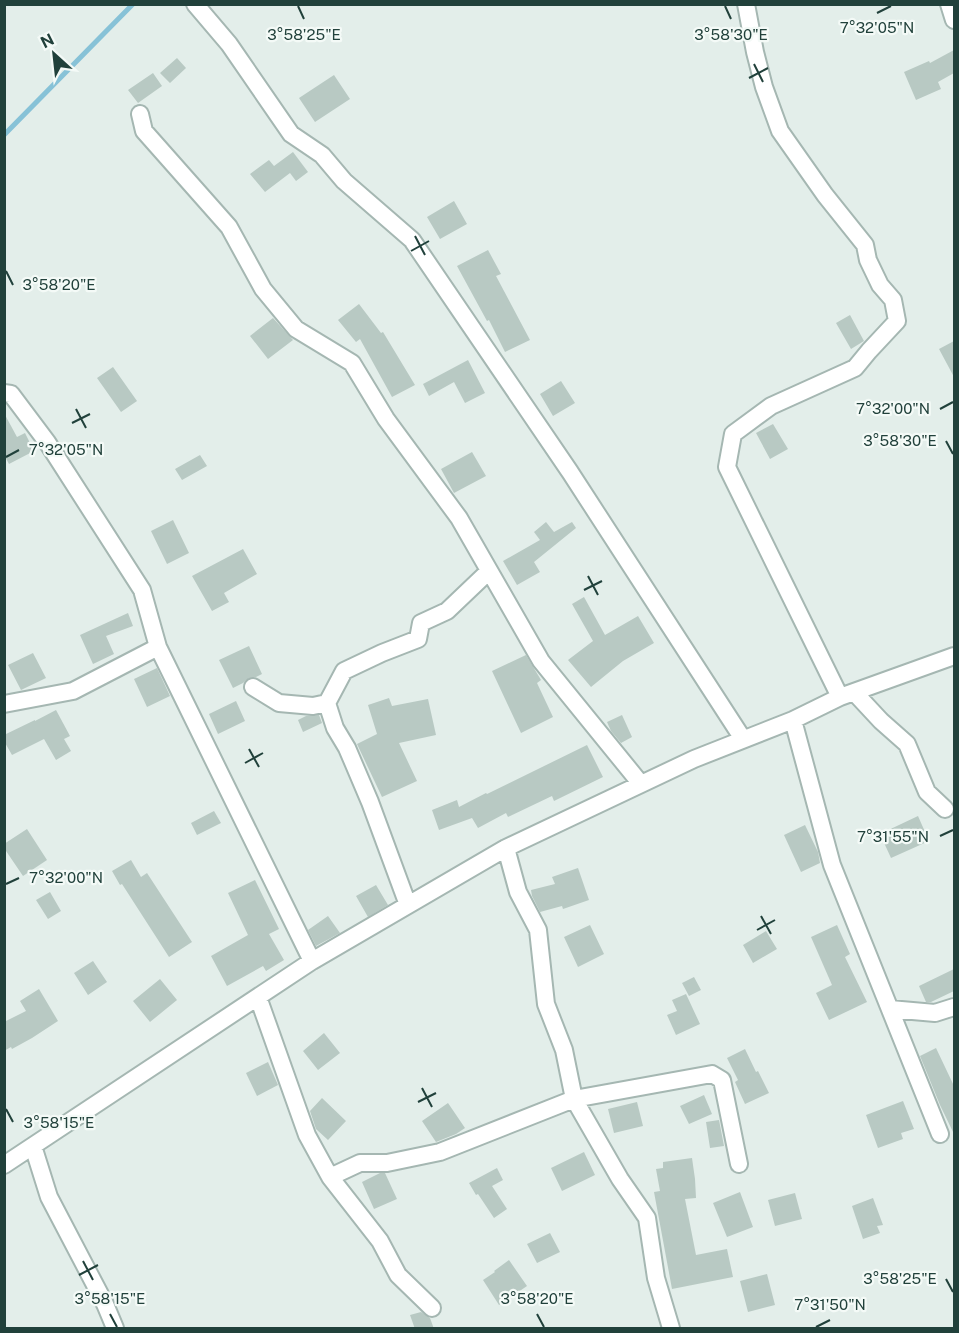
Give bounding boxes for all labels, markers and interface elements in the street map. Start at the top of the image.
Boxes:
text: 7°32'05"N [840,19,914,36]
north arrow [24,24,84,84]
text: 3°58'25"E [267,26,341,43]
text: 3°58'30"E [694,26,768,43]
text: N [38,30,57,52]
text: 3°58'20"E [22,276,96,293]
text: 7°32'00"N [856,400,930,417]
text: 3°58'30"E [863,432,937,449]
text: 7°32'05"N [29,441,103,458]
text: 7°31'55"N [857,828,929,845]
text: 7°32'00"N [29,869,103,886]
text: 3°58'15"E [24,1114,94,1131]
text: 3°58'25"E [863,1270,937,1287]
text: 3°58'15"E [75,1290,145,1307]
text: 3°58'20"E [500,1290,574,1307]
text: 7°31'50"N [794,1296,866,1313]

